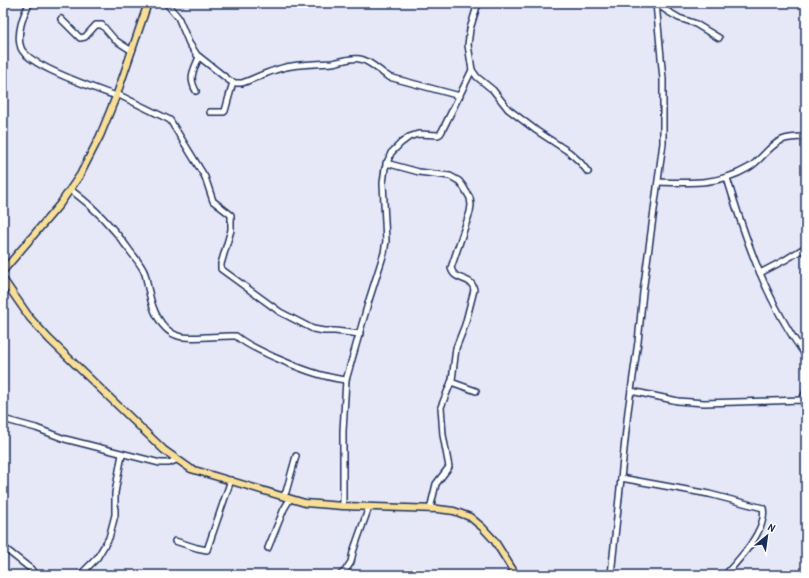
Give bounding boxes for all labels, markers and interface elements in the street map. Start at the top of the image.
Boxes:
north arrow [747,516,787,556]
text: N [766,520,778,535]

